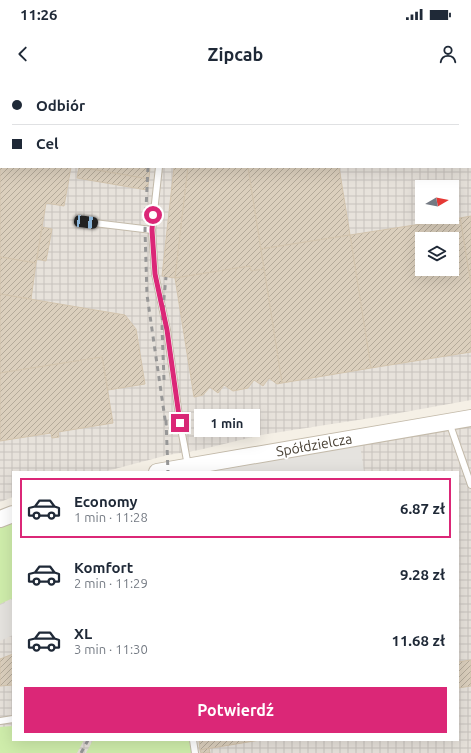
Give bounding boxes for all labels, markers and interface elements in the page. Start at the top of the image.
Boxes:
text: 11:26 [20,6,58,23]
icon: back [12,43,34,65]
icon: person [437,43,459,65]
text: Zipcab [208,44,263,64]
text: Odbiór [36,97,85,114]
text: Cel [36,135,59,152]
north arrow [415,180,459,224]
map controls [415,180,459,276]
route start [144,206,162,224]
car [73,215,99,229]
button: layers [415,232,459,276]
callout: 1 min [194,409,260,437]
route end [171,414,189,432]
text: 1 min [211,416,243,430]
street label: Spółdzielcza [275,430,353,460]
icon: car [26,490,62,526]
text: Economy [74,493,138,510]
text: 6.87 zł [400,500,445,517]
text: 1 min · 11:28 [74,510,148,524]
icon: car [26,556,62,592]
text: Komfort [74,559,133,576]
text: 9.28 zł [400,566,445,583]
text: 2 min · 11:29 [74,576,148,590]
icon: car [26,622,62,658]
text: XL [74,625,92,642]
text: 11.68 zł [391,632,445,649]
text: 3 min · 11:30 [74,642,148,656]
button: Potwierdź [24,687,447,733]

